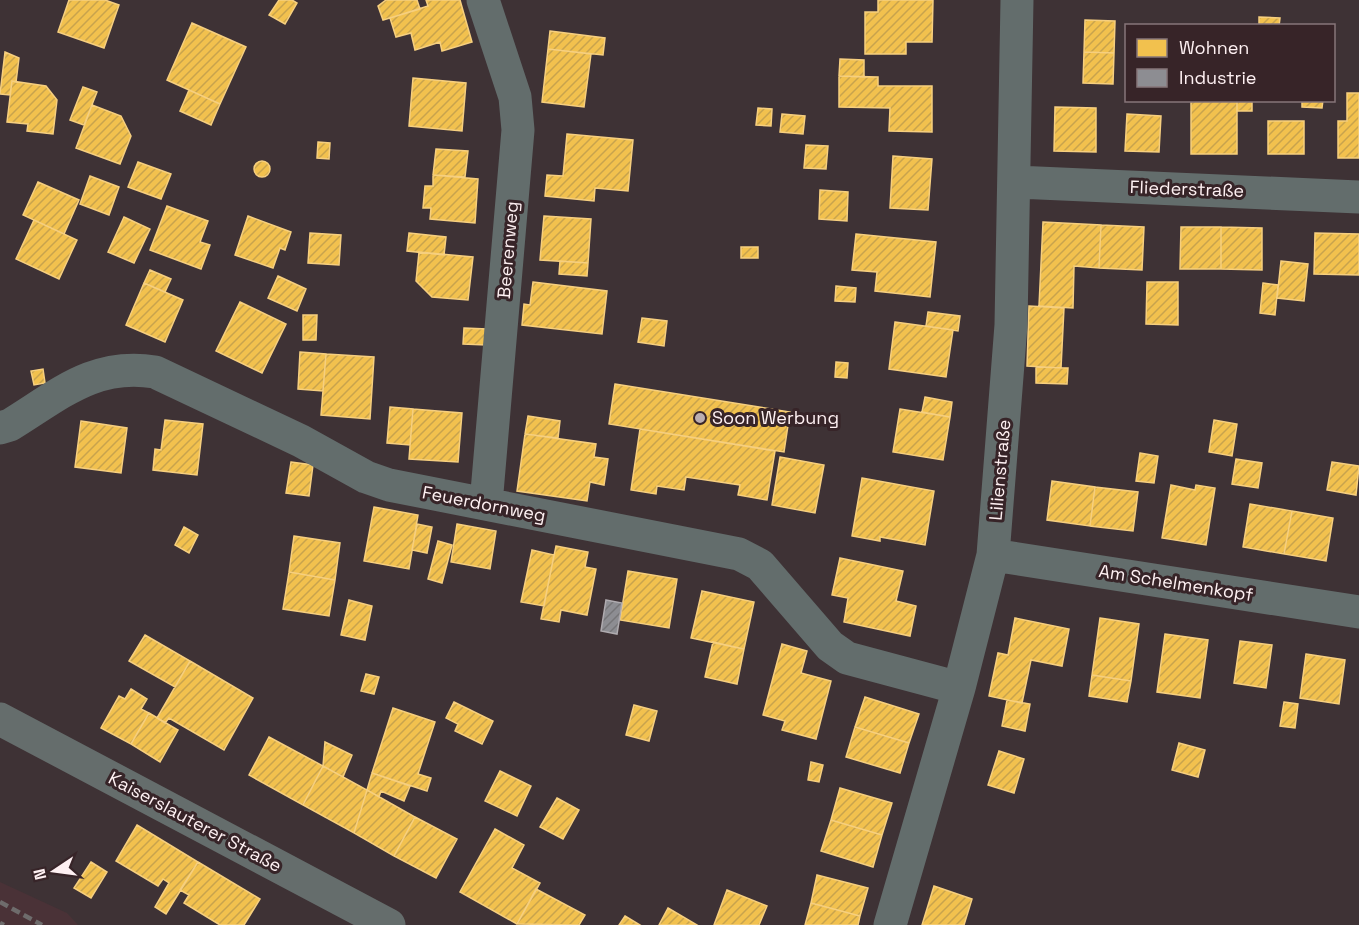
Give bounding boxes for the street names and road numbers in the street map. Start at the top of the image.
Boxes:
street label: Fliederstraße [1129,175,1245,202]
street label: Beerenweg [492,200,523,300]
street label: Lilienstraße [984,419,1015,521]
street label: Feuerdornweg [420,480,548,527]
street label: Am Schelmenkopf [1097,559,1255,606]
street label: Kaiserslauterer Straße [105,766,286,877]

